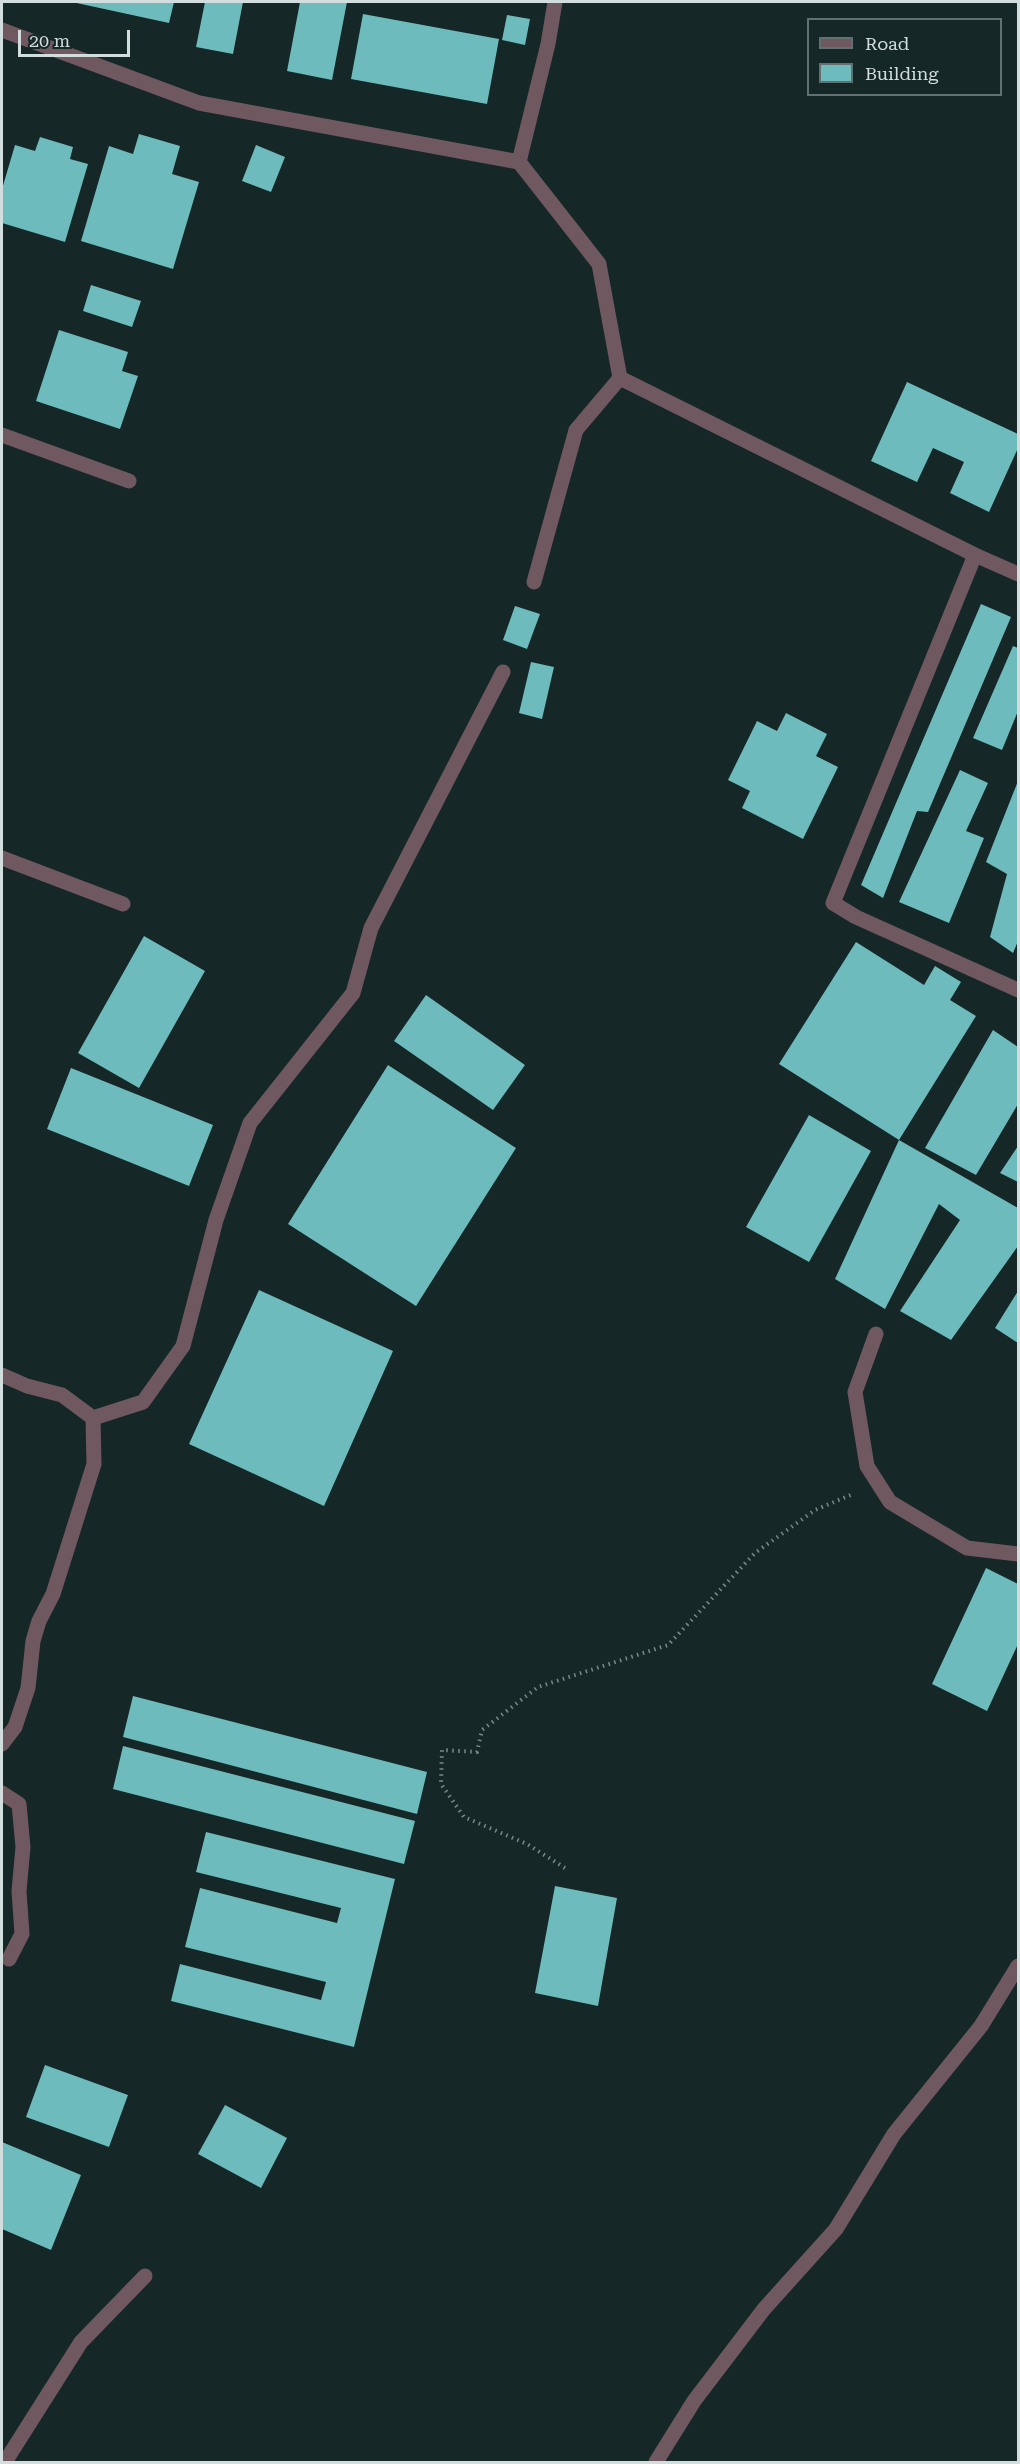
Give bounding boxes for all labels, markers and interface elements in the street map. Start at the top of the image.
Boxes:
scale bar [21,18,134,56]
legend [807,18,1002,96]
text: 20 m [29,30,70,51]
text: Road [865,33,909,54]
text: Building [865,63,939,84]

